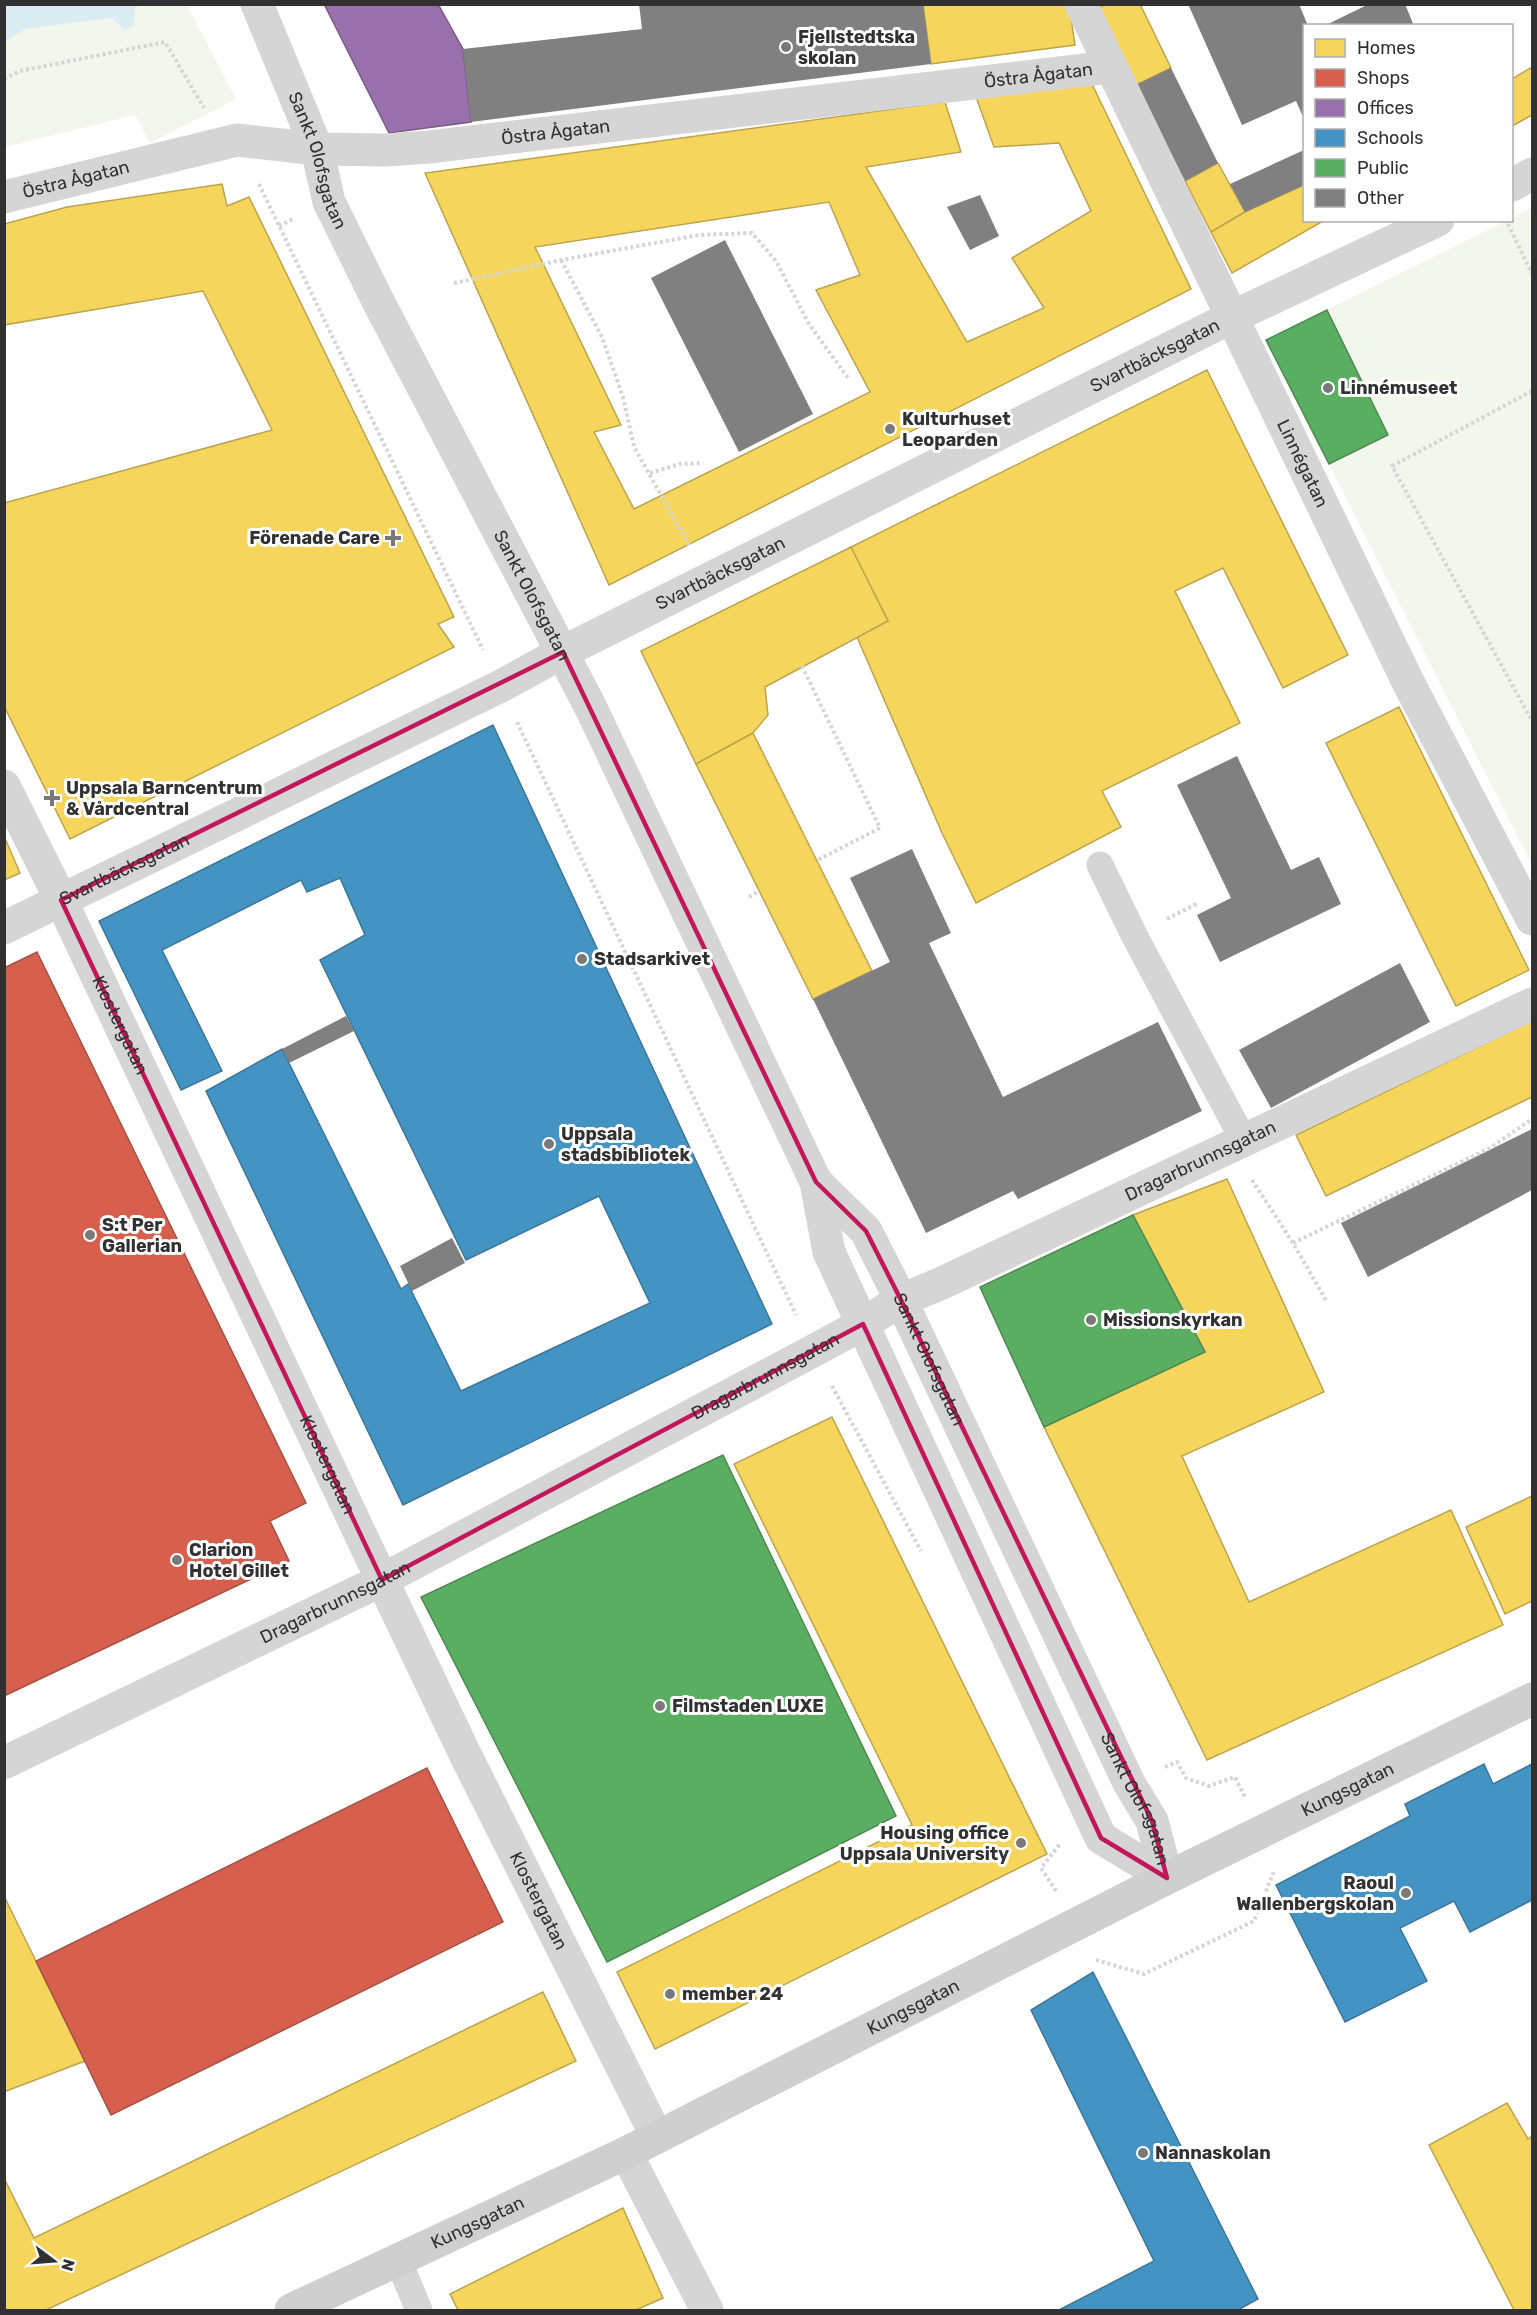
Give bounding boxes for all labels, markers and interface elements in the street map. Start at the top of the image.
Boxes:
legend [1303,24,1513,222]
place label: Fjellstedtska skolan [798,26,915,69]
text: Homes [1357,37,1415,59]
marker: Fjellstedtska skolan [779,40,793,54]
street label: Östra Ågatan [983,58,1094,93]
text: Shops [1357,67,1409,89]
street label: Sankt Olofsgatan [283,88,352,233]
text: Offices [1357,97,1414,119]
street label: Östra Ågatan [500,115,611,149]
text: Schools [1357,127,1423,149]
street label: Östra Ågatan [20,156,132,203]
text: Public [1357,157,1409,179]
text: Other [1357,187,1404,209]
street label: Svartbäcksgatan [1087,314,1223,397]
place label: Linnémuseet [1340,377,1457,399]
marker: Linnémuseet [1321,381,1335,395]
place label: Kulturhuset Leoparden [902,408,1011,451]
street label: Linnégatan [1272,416,1333,511]
marker: Kulturhuset Leoparden [883,422,897,436]
street label: Sankt Olofsgatan [489,526,575,664]
place label: Förenade Care [249,527,380,549]
marker: Förenade Care [384,529,402,547]
street label: Svartbäcksgatan [652,532,789,615]
place label: Uppsala Barncentrum & Vårdcentral [66,777,262,820]
marker: Uppsala Barncentrum & Vårdcentral [43,789,61,807]
street label: Svartbäcksgatan [56,828,193,910]
place label: Stadsarkivet [594,948,710,970]
marker: Stadsarkivet [575,952,589,966]
street label: Klostergatan [87,972,153,1078]
street label: Dragarbrunnsgatan [1121,1116,1279,1206]
place label: Uppsala stadsbibliotek [561,1123,690,1166]
marker: Uppsala stadsbibliotek [542,1137,556,1151]
place label: S:t Per Gallerian [102,1214,182,1257]
marker: S:t Per Gallerian [83,1228,97,1242]
street label: Sankt Olofsgatan [888,1289,970,1429]
place label: Missionskyrkan [1103,1309,1243,1331]
marker: Missionskyrkan [1084,1313,1098,1327]
street label: Dragarbrunnsgatan [687,1328,843,1425]
street label: Klostergatan [295,1412,360,1518]
place label: Clarion Hotel Gillet [189,1539,289,1582]
marker: Clarion Hotel Gillet [170,1553,184,1567]
street label: Dragarbrunnsgatan [256,1556,414,1648]
place label: Filmstaden LUXE [672,1695,824,1717]
marker: Filmstaden LUXE [653,1699,667,1713]
street label: Sankt Olofsgatan [1096,1729,1174,1868]
street label: Kungsgatan [1298,1757,1398,1821]
place label: Housing office Uppsala University [840,1822,1009,1865]
marker: Housing office Uppsala University [1014,1836,1028,1850]
street label: Klostergatan [505,1848,572,1954]
place label: Raoul Wallenbergskolan [1236,1872,1394,1915]
marker: Raoul Wallenbergskolan [1399,1886,1413,1900]
street label: Kungsgatan [863,1974,963,2040]
place label: member 24 [682,1983,783,2005]
marker: member 24 [663,1987,677,2001]
place label: Nannaskolan [1155,2142,1271,2164]
marker: Nannaskolan [1136,2146,1150,2160]
street label: Kungsgatan [427,2191,528,2254]
north arrow [24,2231,84,2291]
text: N [57,2257,79,2273]

